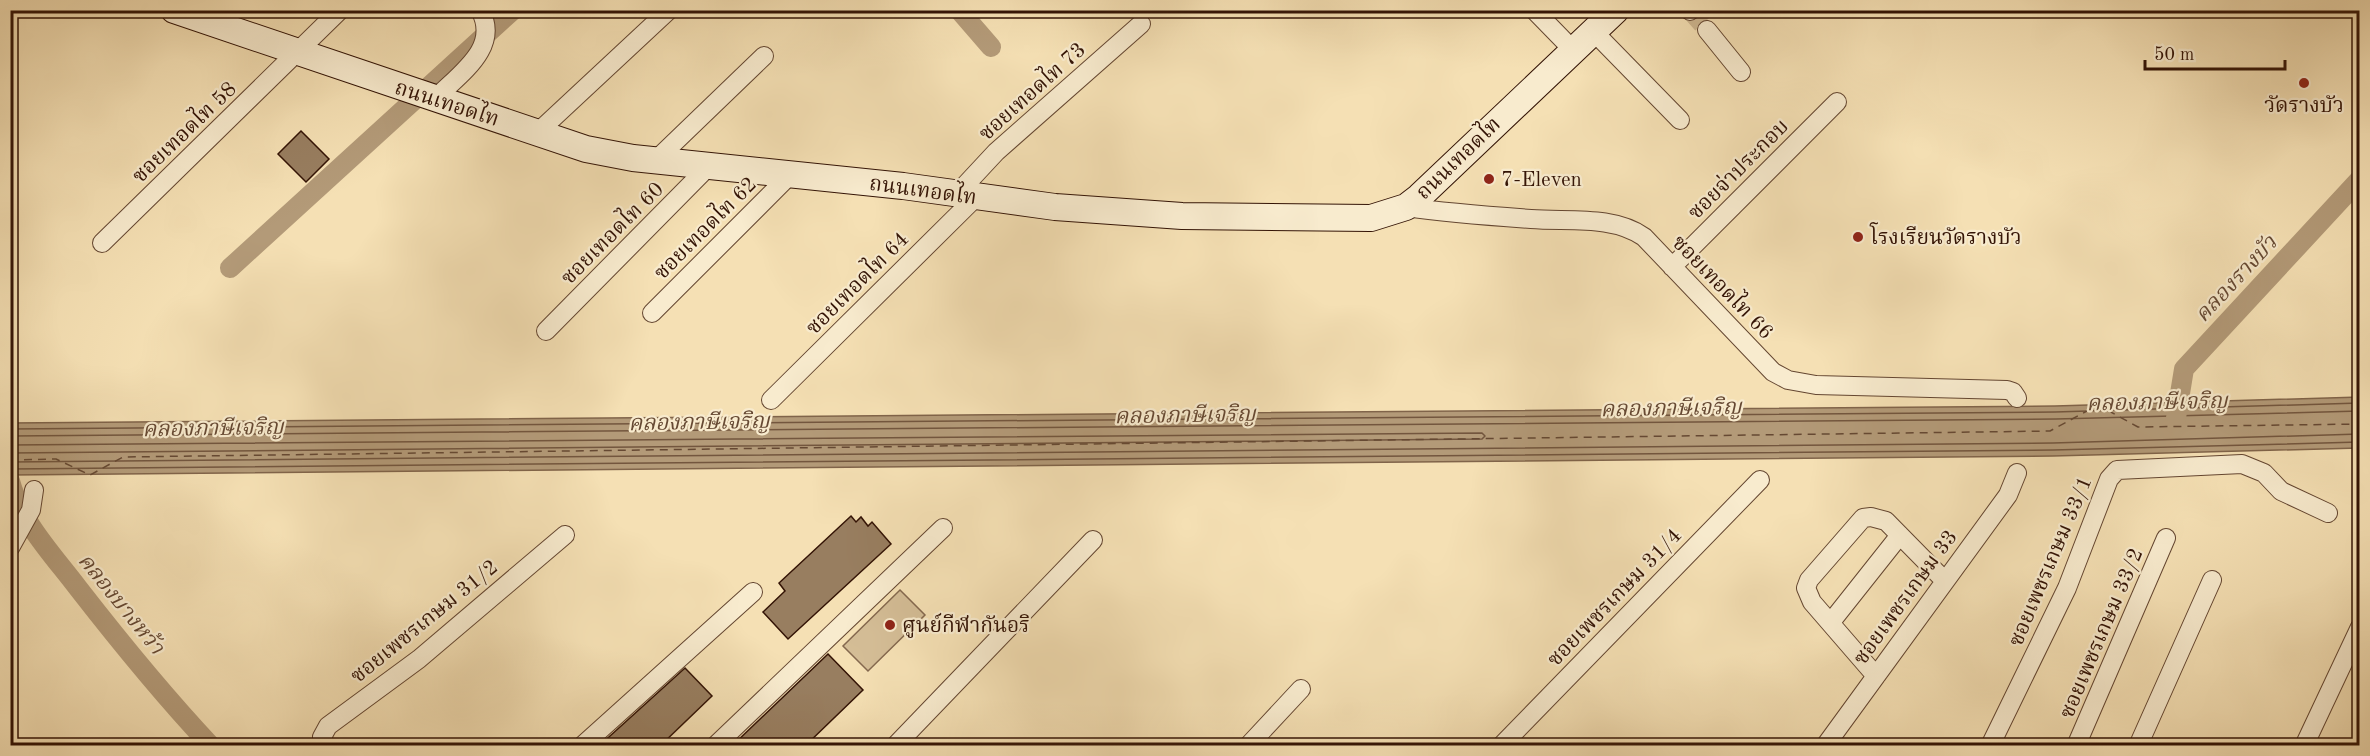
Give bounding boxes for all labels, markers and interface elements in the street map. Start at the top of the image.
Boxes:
scale bar [2145,33,2284,71]
street label: ซอยเทอดไท 73 [972,35,1090,145]
text: 50 m [2154,46,2194,64]
street label: ถนนเทอดไท [392,72,503,131]
street label: ซอยเทอดไท 58 [125,74,241,188]
marker: วัดรางบัว [2297,76,2311,90]
place label: วัดรางบัว [2264,95,2344,117]
street label: ถนนเทอดไท [1409,110,1505,204]
street label: ซอยจ่าประกอบ [1683,114,1793,224]
street label: ถนนเทอดไท [868,168,979,209]
street label: ซอยเทอดไท 62 [647,170,761,284]
place label: 7-Eleven [1501,170,1582,191]
marker: 7-Eleven [1482,172,1496,186]
street label: ซอยเทอดไท 60 [554,175,668,289]
place label: โรงเรียนวัดรางบัว [1869,222,2022,249]
street label: ซอยเทอดไท 64 [799,225,913,339]
street label: ซอยเทอดไท 66 [1667,228,1781,344]
marker: โรงเรียนวัดรางบัว [1851,230,1865,244]
water label: คลองรางบัว [2191,231,2282,327]
water label: คลองภาษีเจริญ [2086,390,2230,416]
water label: คลองภาษีเจริญ [1600,396,1744,422]
water label: คลองภาษีเจริญ [1114,403,1258,429]
water label: คลองภาษีเจริญ [628,410,772,436]
water label: คลองภาษีเจริญ [142,416,286,442]
street label: ซอยเพชรเกษม 33/1 [2006,473,2097,650]
street label: ซอยเพชรเกษม 31/4 [1544,525,1686,671]
street label: ซอยเพชรเกษม 33 [1850,527,1962,669]
street label: ซอยเพชรเกษม 33/2 [2057,545,2148,722]
water label: คลองบางหว้า [73,548,171,660]
street label: ซอยเพชรเกษม 31/2 [347,557,502,688]
place label: ศูนย์กีฬากันอริ [902,612,1030,638]
marker: ศูนย์กีฬากันอริ [883,618,897,632]

